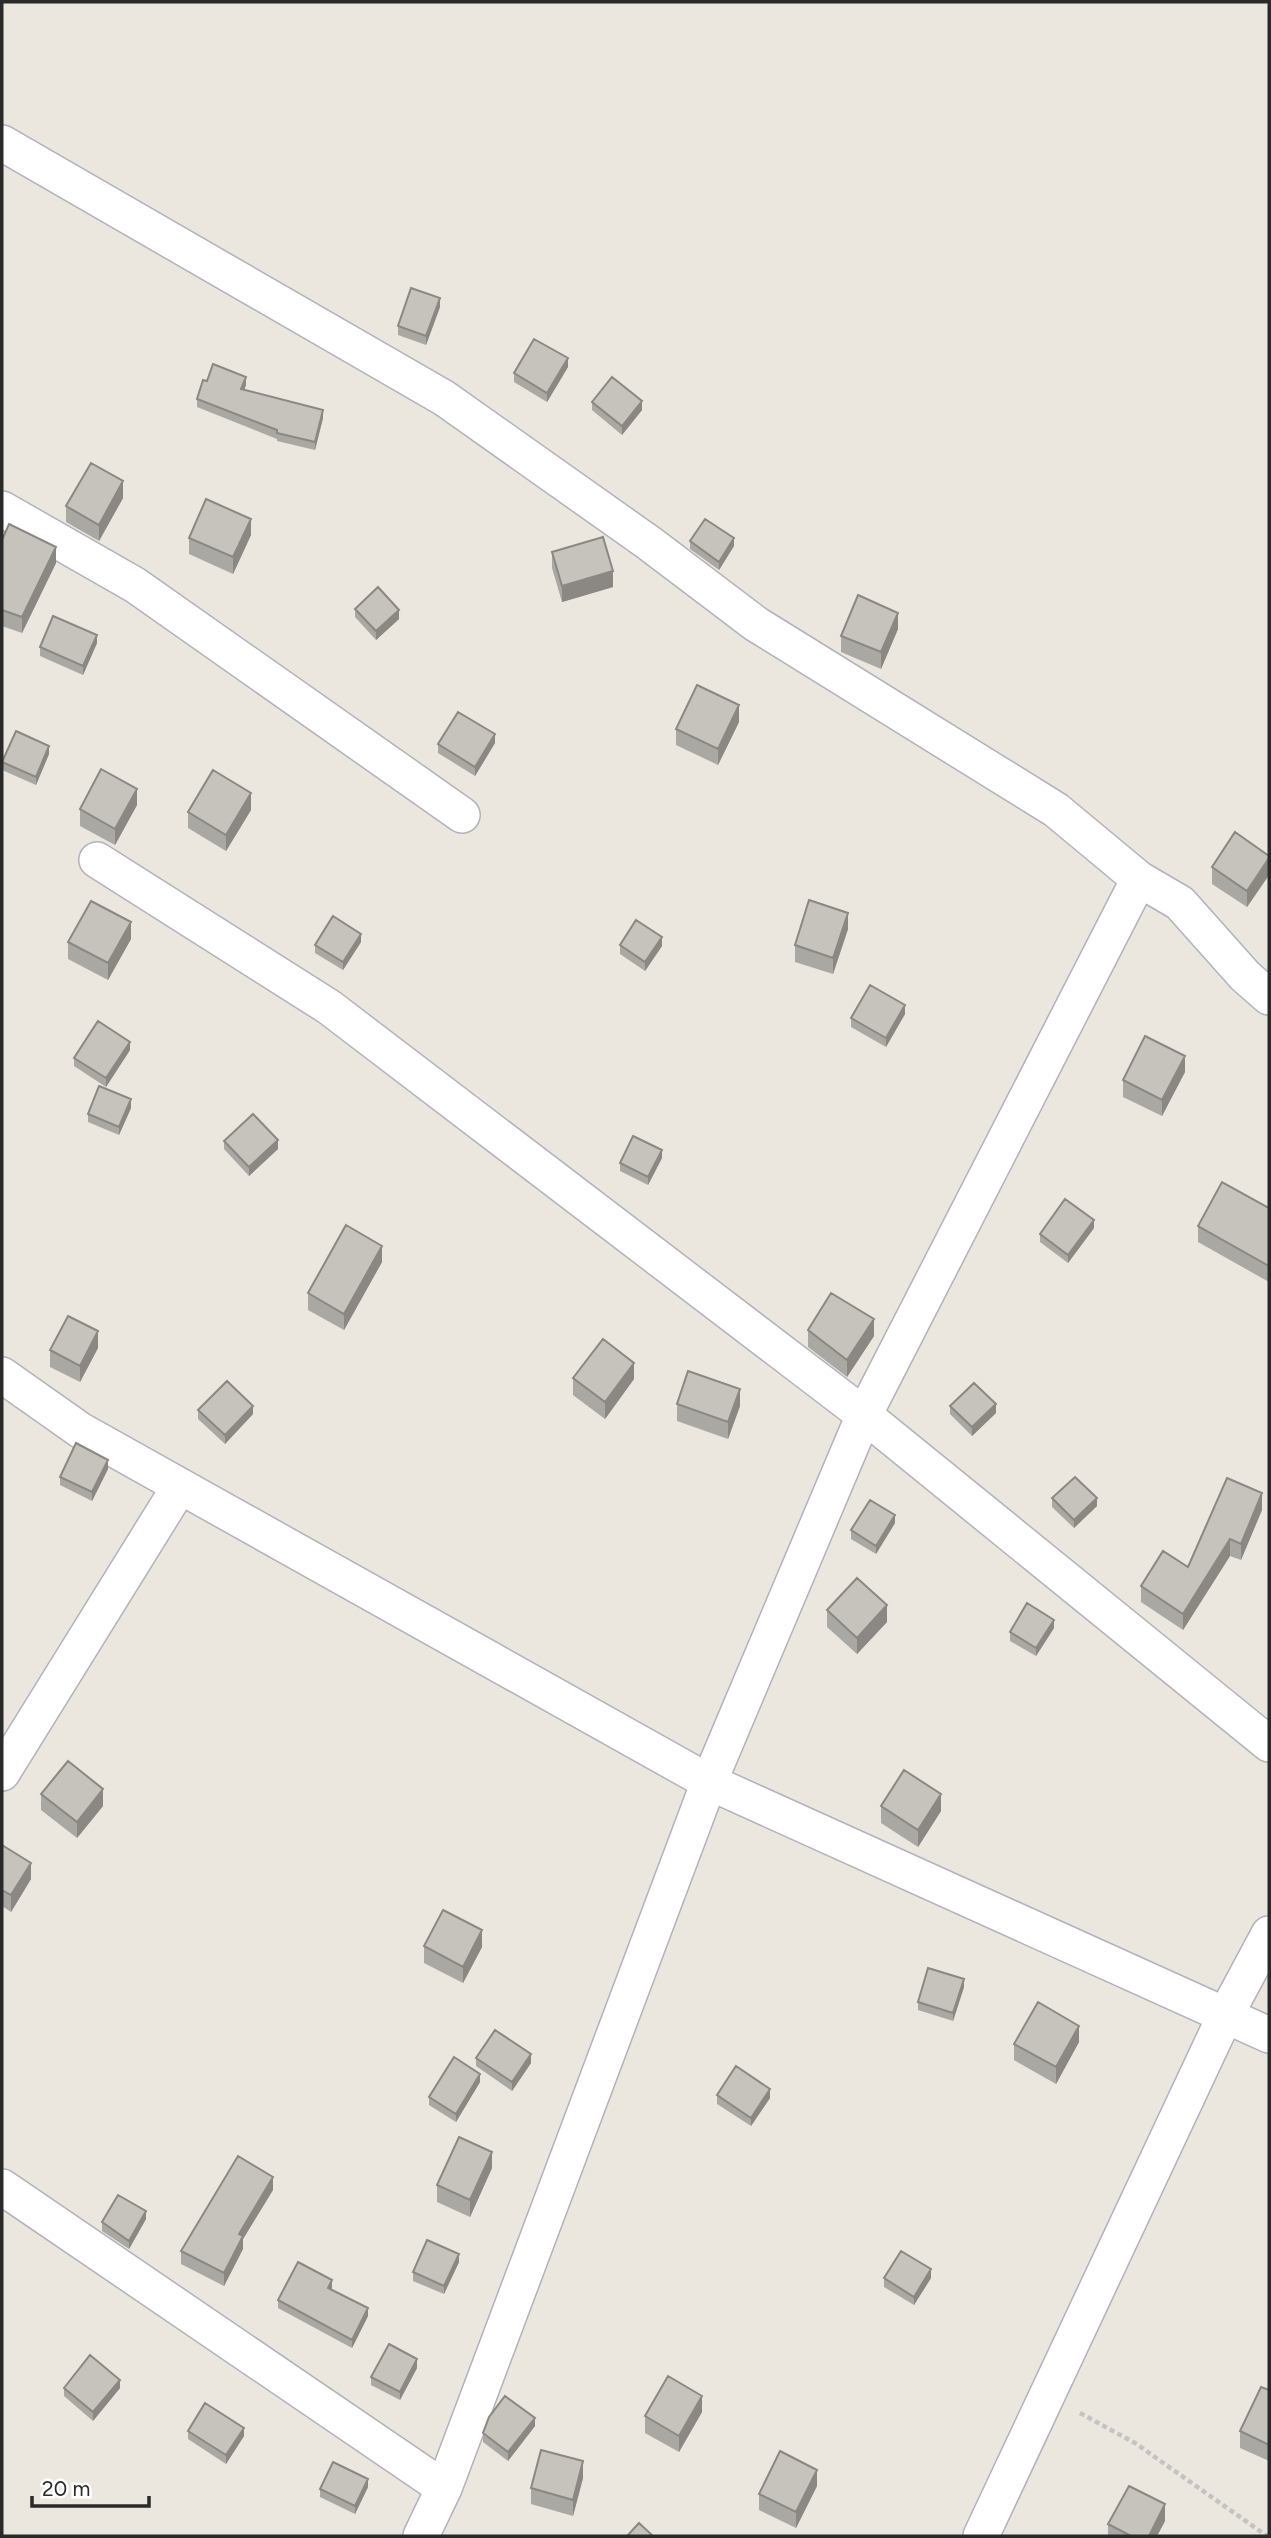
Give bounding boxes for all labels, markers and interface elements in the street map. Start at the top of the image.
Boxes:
scale bar [32,2464,149,2508]
text: 20 m [42,2476,90,2501]

